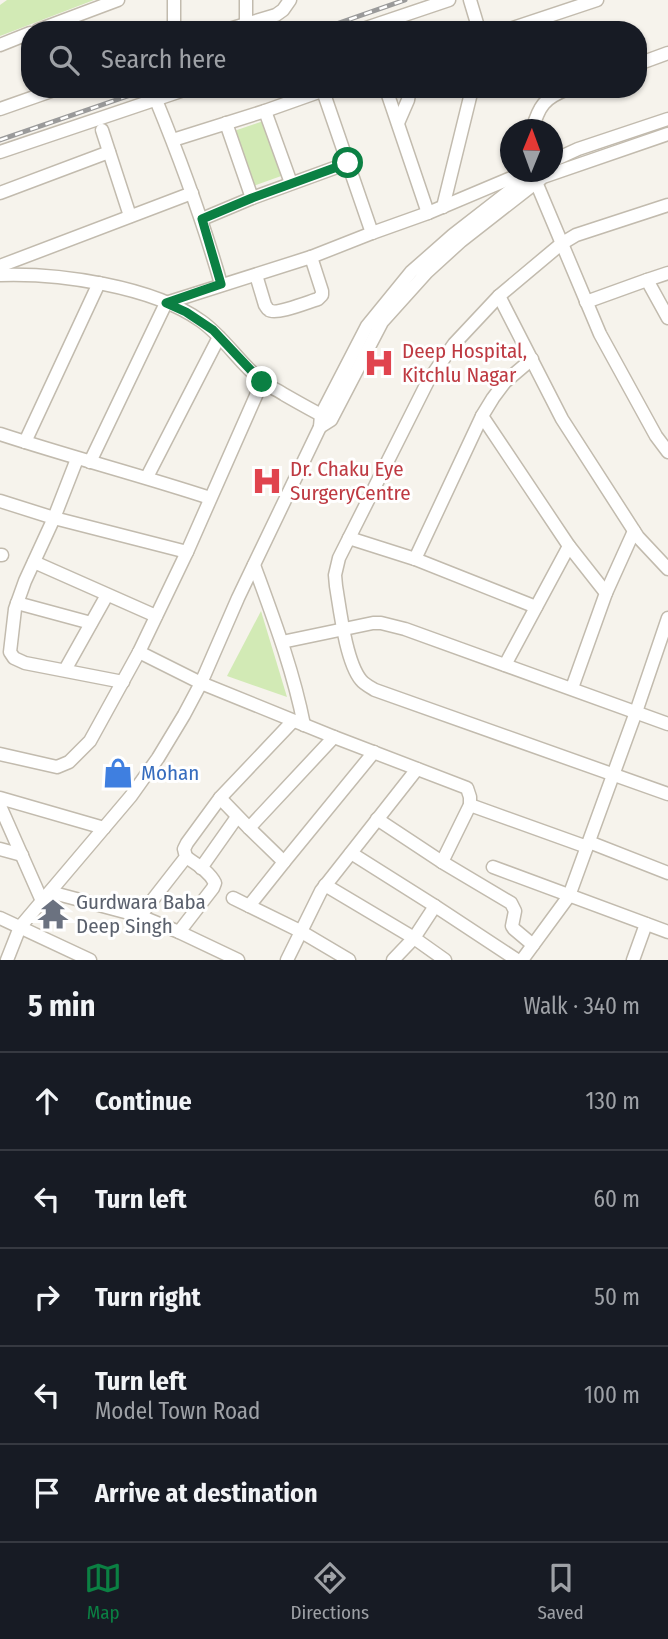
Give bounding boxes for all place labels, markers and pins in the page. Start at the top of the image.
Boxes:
place label: Deep Hospital, Kitchlu Nagar [402,338,527,388]
hospital icon: Deep Hospital, Kitchlu Nagar [362,346,396,380]
place label: Dr. Chaku Eye SurgeryCentre [290,456,411,506]
hospital icon: Dr. Chaku Eye SurgeryCentre [250,464,284,498]
shop icon: Mohan [101,756,135,790]
place label: Mohan [141,760,199,786]
place label: Gurdwara Baba Deep Singh [76,889,206,939]
temple icon: Gurdwara Baba Deep Singh [36,897,70,931]

